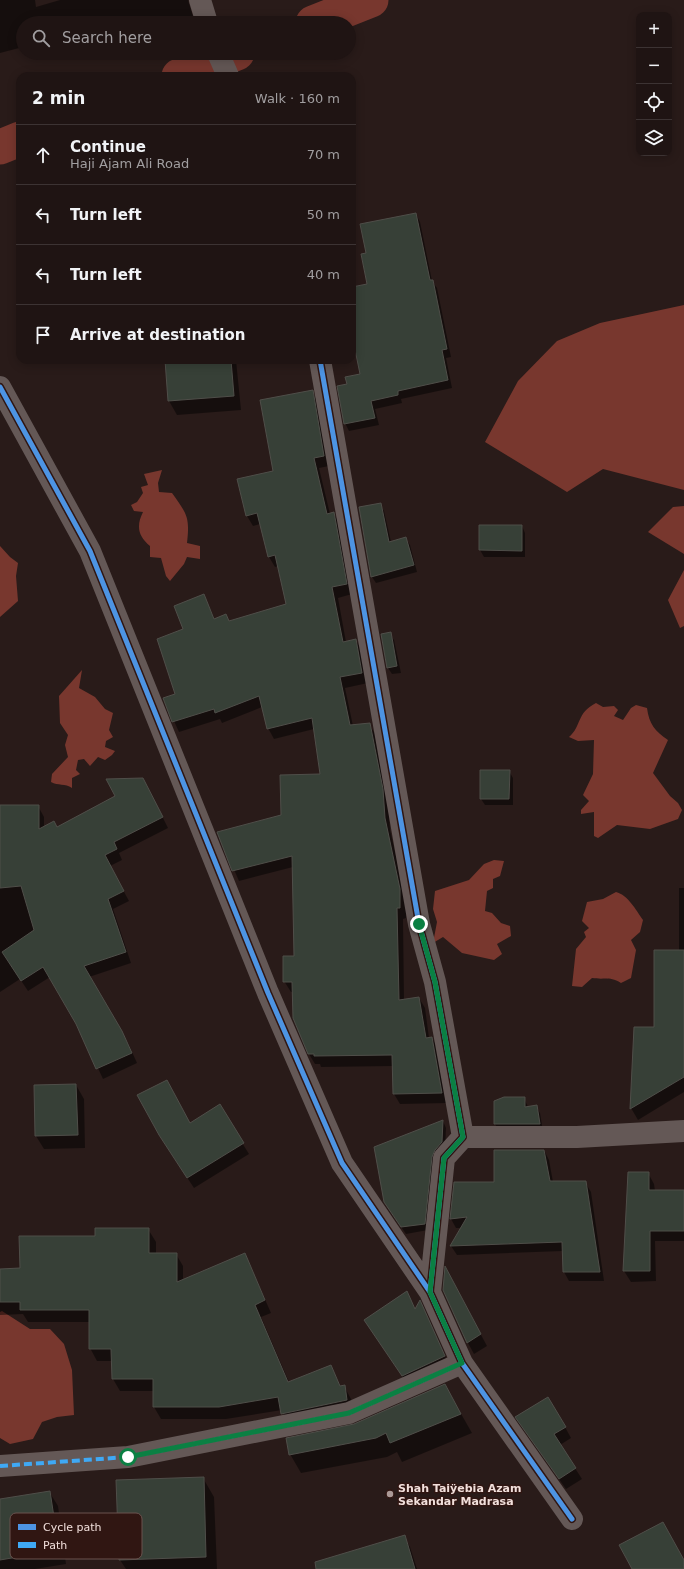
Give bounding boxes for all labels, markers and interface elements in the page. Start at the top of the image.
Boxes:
map controls [636,12,672,156]
button: + [636,12,672,48]
search box [16,16,356,60]
icon: search [30,27,52,49]
text: Search here [62,29,152,47]
button: − [636,48,672,84]
button: locate [636,84,672,120]
text: 2 min [32,88,85,108]
text: Walk · 160 m [255,91,340,106]
button: layers [636,120,672,156]
text: Continue [70,138,146,156]
icon: ahead [32,144,54,166]
text: 70 m [307,147,340,162]
text: Haji Ajam Ali Road [70,156,189,171]
icon: left [32,204,54,226]
text: Turn left [70,206,142,224]
text: 50 m [307,207,340,222]
icon: left [32,264,54,286]
text: Turn left [70,266,142,284]
text: 40 m [307,267,340,282]
icon: arrive [32,324,54,346]
text: Arrive at destination [70,326,245,344]
route end [410,915,428,933]
route start [119,1448,137,1466]
place label: Shah Taiÿebia Azam Sekandar Madrasa [398,1482,521,1508]
marker: Shah Taiÿebia Azam Sekandar Madrasa [385,1489,395,1499]
legend [10,1513,142,1559]
text: Cycle path [43,1521,102,1534]
text: Path [43,1539,67,1552]

